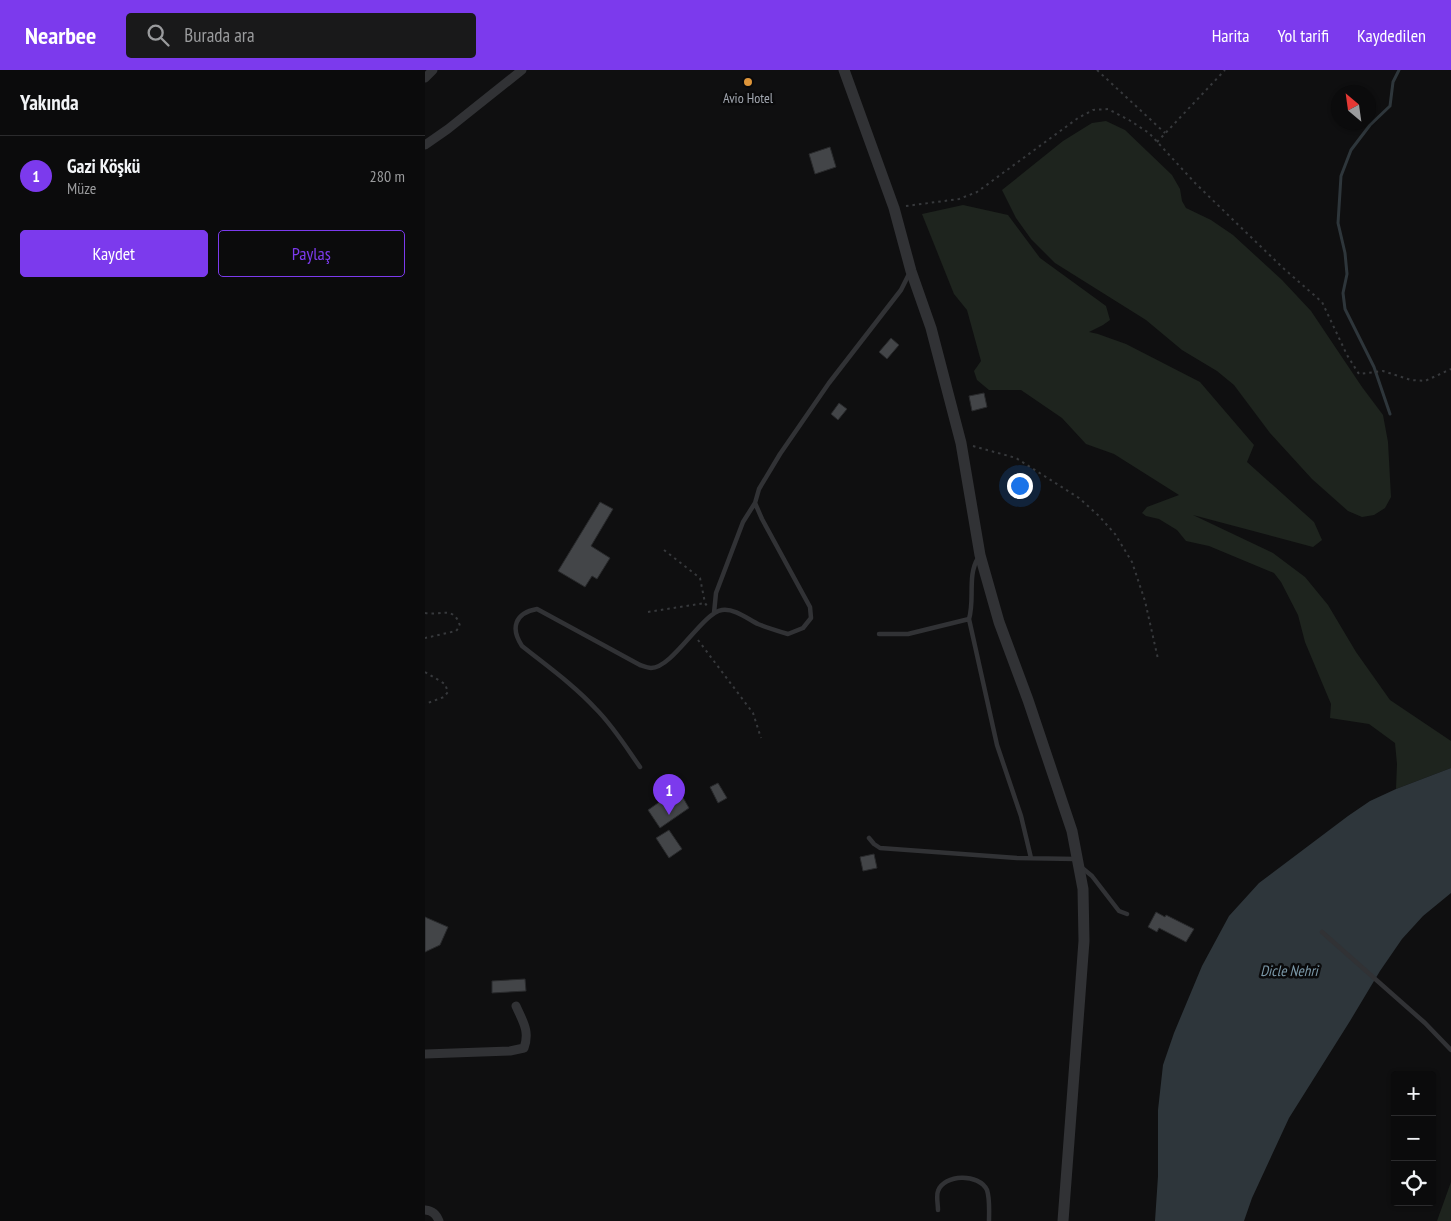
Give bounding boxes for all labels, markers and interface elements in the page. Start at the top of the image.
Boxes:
search box [126,13,476,58]
text: Nearbee [25,20,96,51]
icon: search [144,21,172,49]
text: Burada ara [184,23,255,47]
text: Harita [1212,24,1250,47]
text: Yol tarifi [1278,24,1329,47]
text: Kaydedilen [1357,24,1426,47]
marker: Avio Hotel [742,76,754,88]
north arrow [1331,85,1376,130]
text: Yakında [20,89,79,116]
place label: Avio Hotel [723,89,774,107]
text: Gazi Köşkü [67,154,140,178]
text: 1 [32,166,40,186]
text: 280 m [370,166,405,186]
text: Müze [67,178,96,198]
button: Kaydet [20,230,208,277]
button: Paylaş [218,230,405,277]
your location [1007,473,1033,499]
pin: 1 [653,774,685,815]
water label: Dicle Nehri [1260,961,1320,980]
map controls [1391,1071,1436,1206]
button: + [1391,1071,1436,1116]
button: − [1391,1116,1436,1161]
button: locate [1391,1161,1436,1206]

